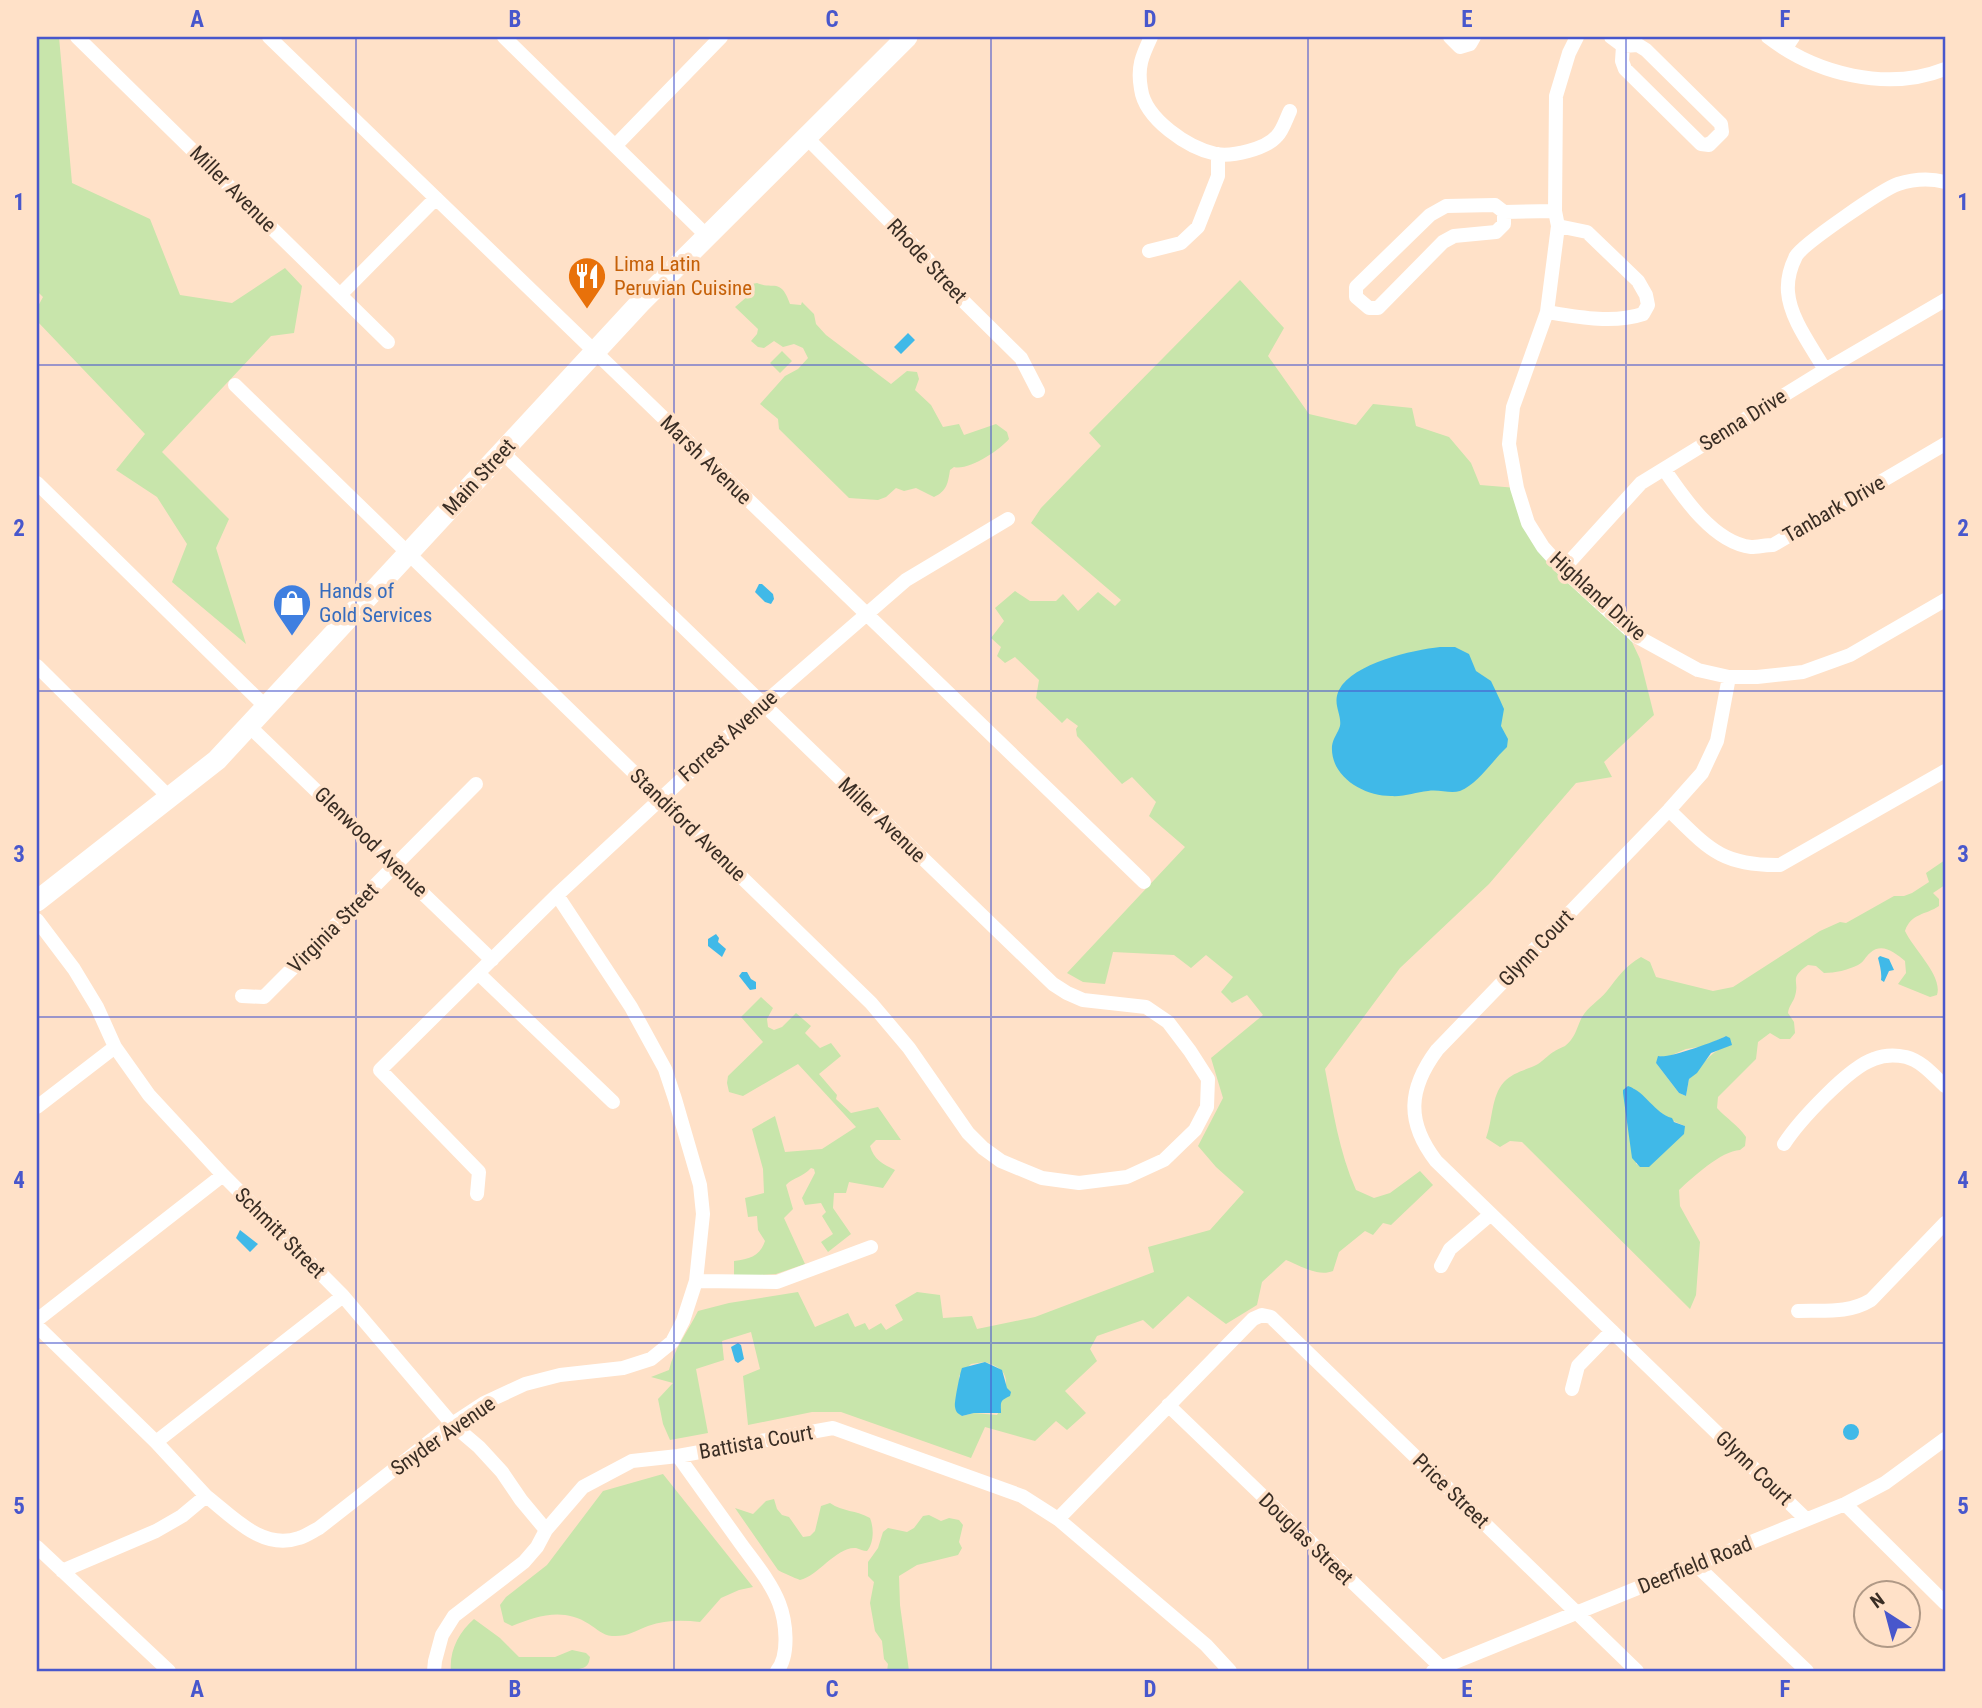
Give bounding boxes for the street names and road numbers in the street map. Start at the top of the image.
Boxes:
street label: Miller Avenue [185,141,281,237]
street label: Rhode Street [882,214,972,308]
street label: Senna Drive [1695,384,1791,456]
street label: Marsh Avenue [655,411,757,509]
street label: Main Street [438,434,520,520]
street label: Tanbark Drive [1779,470,1889,548]
street label: Highland Drive [1545,547,1651,645]
street label: Forrest Avenue [674,686,782,786]
street label: Standiford Avenue [625,764,751,886]
street label: Miller Avenue [833,773,931,868]
street label: Glenwood Avenue [310,782,433,902]
street label: Virginia Street [283,878,383,978]
street label: Glynn Court [1494,905,1578,991]
street label: Schmitt Street [230,1183,330,1283]
street label: Snyder Avenue [386,1391,500,1481]
street label: Battista Court [697,1420,815,1464]
street label: Glynn Court [1711,1426,1797,1510]
street label: Price Street [1408,1449,1494,1533]
street label: Douglas Street [1254,1488,1358,1590]
street label: Deerfield Road [1635,1531,1755,1599]

